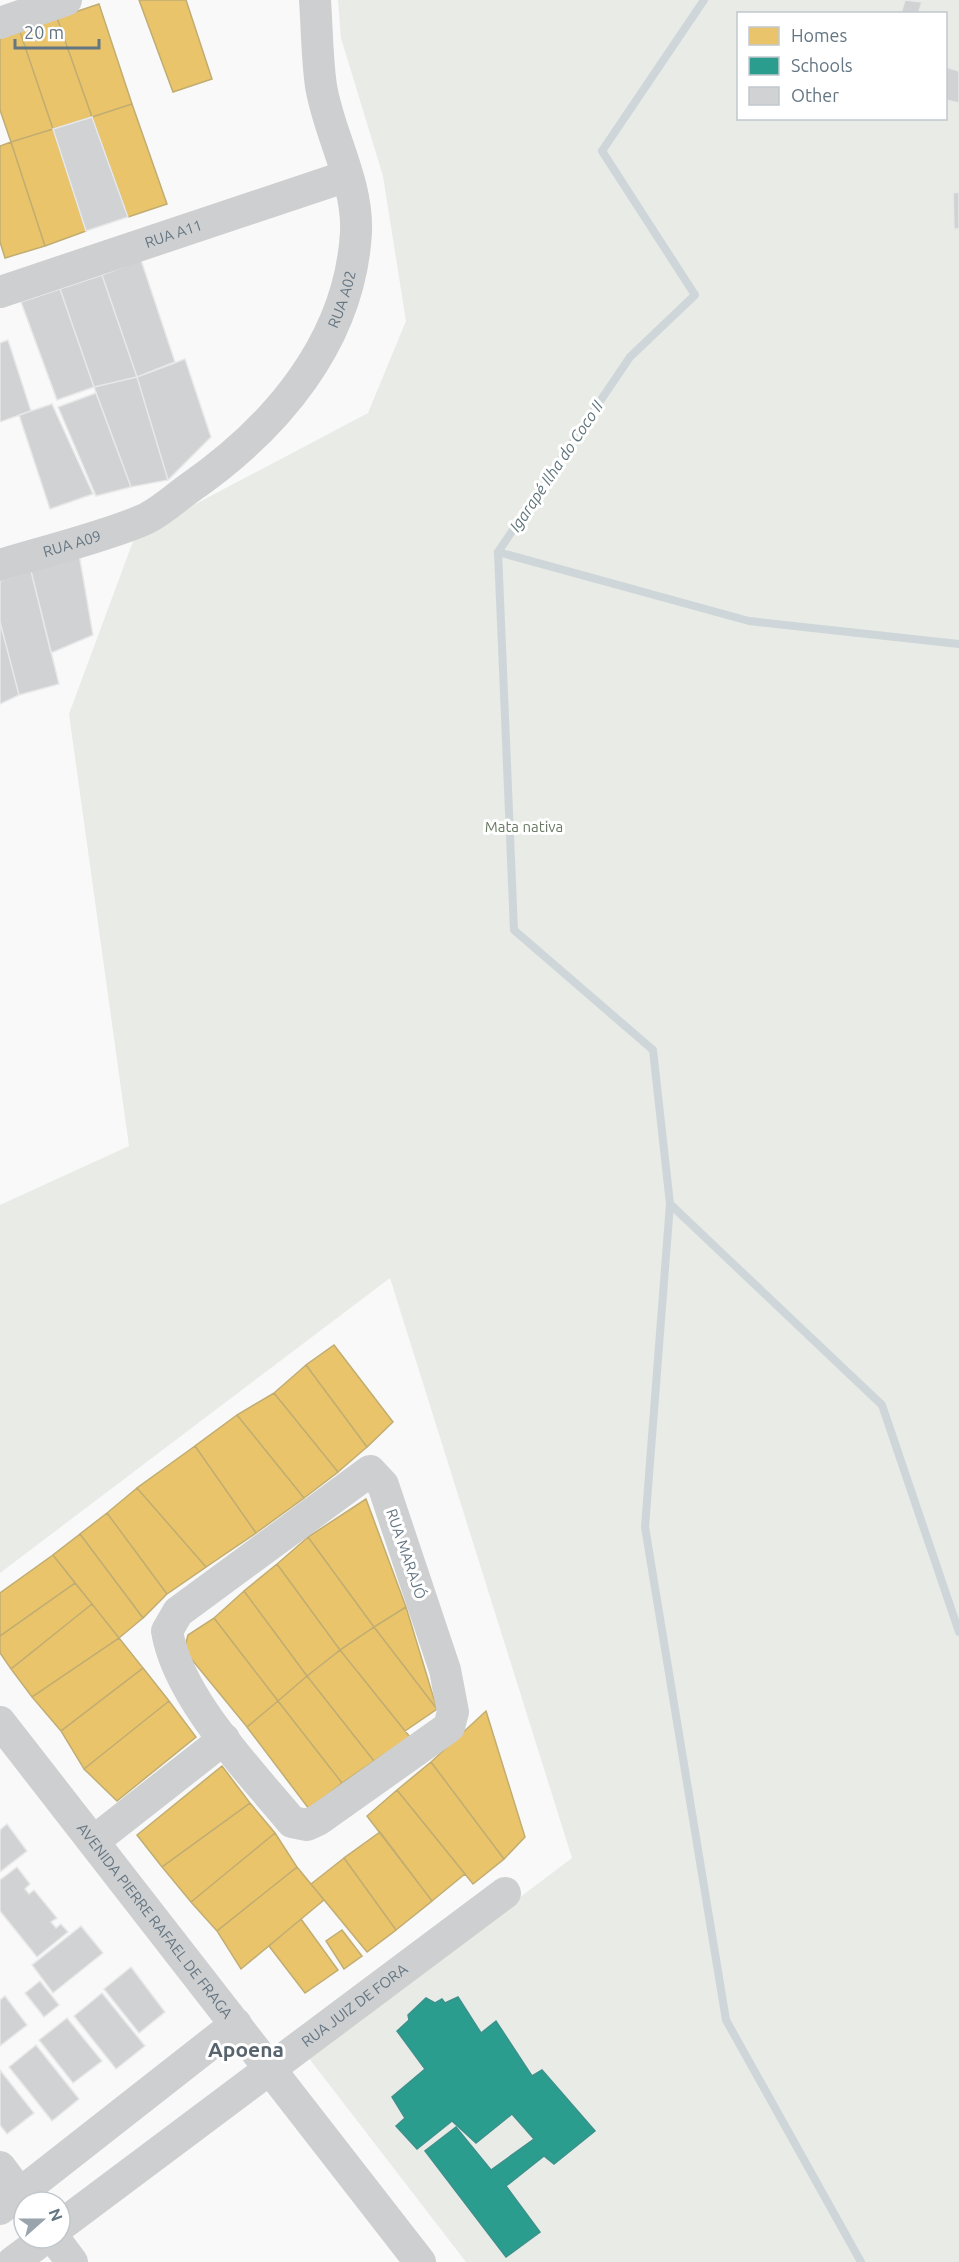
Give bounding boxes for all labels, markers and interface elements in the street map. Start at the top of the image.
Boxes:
scale bar [15,12,99,50]
legend [737,12,947,120]
text: 20 m [24,22,64,42]
text: Homes [791,25,848,45]
text: Schools [791,55,853,75]
text: Other [791,85,839,105]
street label: RUA A11 [142,216,204,251]
street label: RUA A02 [324,269,359,330]
water label: Igarapé Ilha do Coco II [506,397,607,535]
street label: RUA A09 [41,527,103,560]
park label: Mata nativa [485,818,563,835]
street label: RUA MARAJÓ [383,1506,430,1601]
street label: AVENIDA PIERRE RAFAEL DE FRAGA [74,1820,236,2022]
street label: RUA JUIZ DE FORA [298,1960,411,2050]
district label: Apoena [208,2037,284,2061]
north arrow [12,2190,72,2250]
text: N [45,2206,67,2223]

